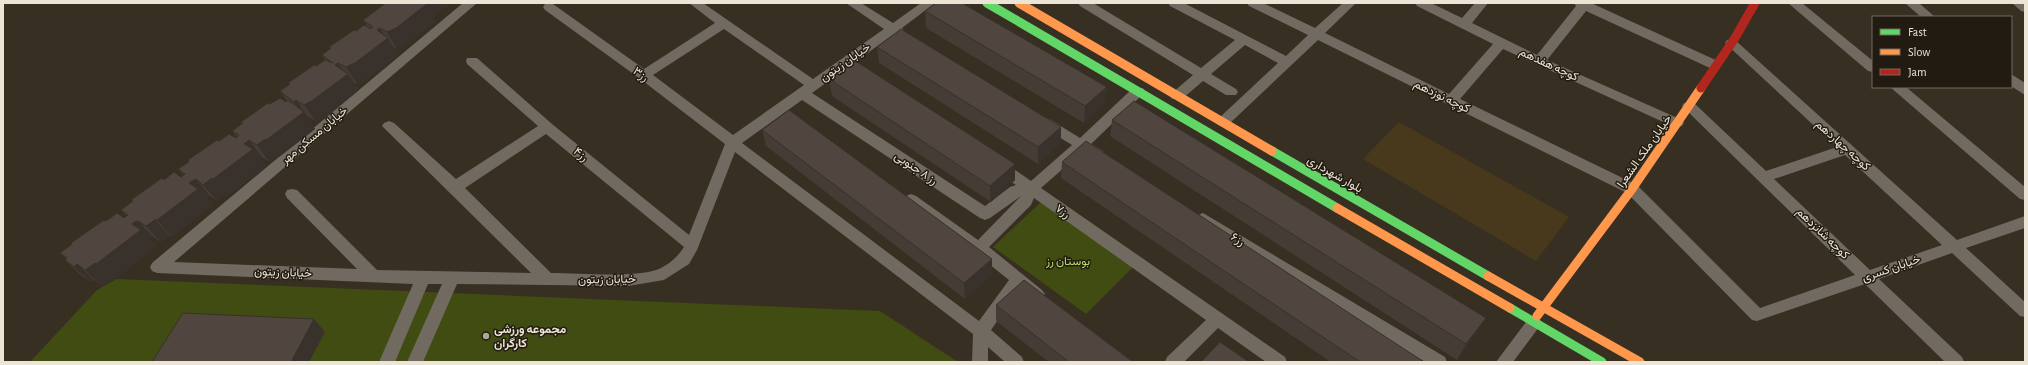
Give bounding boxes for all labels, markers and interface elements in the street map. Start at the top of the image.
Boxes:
legend [1872,16,2012,88]
text: Fast [1908,26,1927,38]
street label: خیابان زیتون [818,40,873,85]
street label: کوچه هفدهم [1517,45,1580,85]
text: Slow [1908,46,1930,58]
street label: رز۳ [630,64,651,85]
text: Jam [1908,66,1927,78]
street label: کوچه نوزدهم [1411,77,1472,116]
street label: خیابان مسکن مهر [278,104,351,168]
street label: خیابان ملک الشعرا [1615,112,1675,191]
street label: کوچه چهاردهم [1812,117,1873,174]
street label: رز۴ [570,145,591,165]
street label: رز ۸ جنوبی [891,149,940,188]
street label: بلوار شهرداری [1304,153,1365,196]
street label: رز۷ [1052,202,1073,222]
street label: کوچه شانزدهم [1793,205,1852,262]
street label: رز۶ [1228,230,1247,249]
street label: خیابان کسری [1860,252,1922,285]
park label: بوستان رز [1045,255,1090,269]
street label: خیابان زیتون [254,265,312,281]
street label: خیابان زیتون [578,272,636,288]
place label: مجموعه ورزشی کارگران [494,323,567,351]
marker: مجموعه ورزشی کارگران [481,331,491,341]

